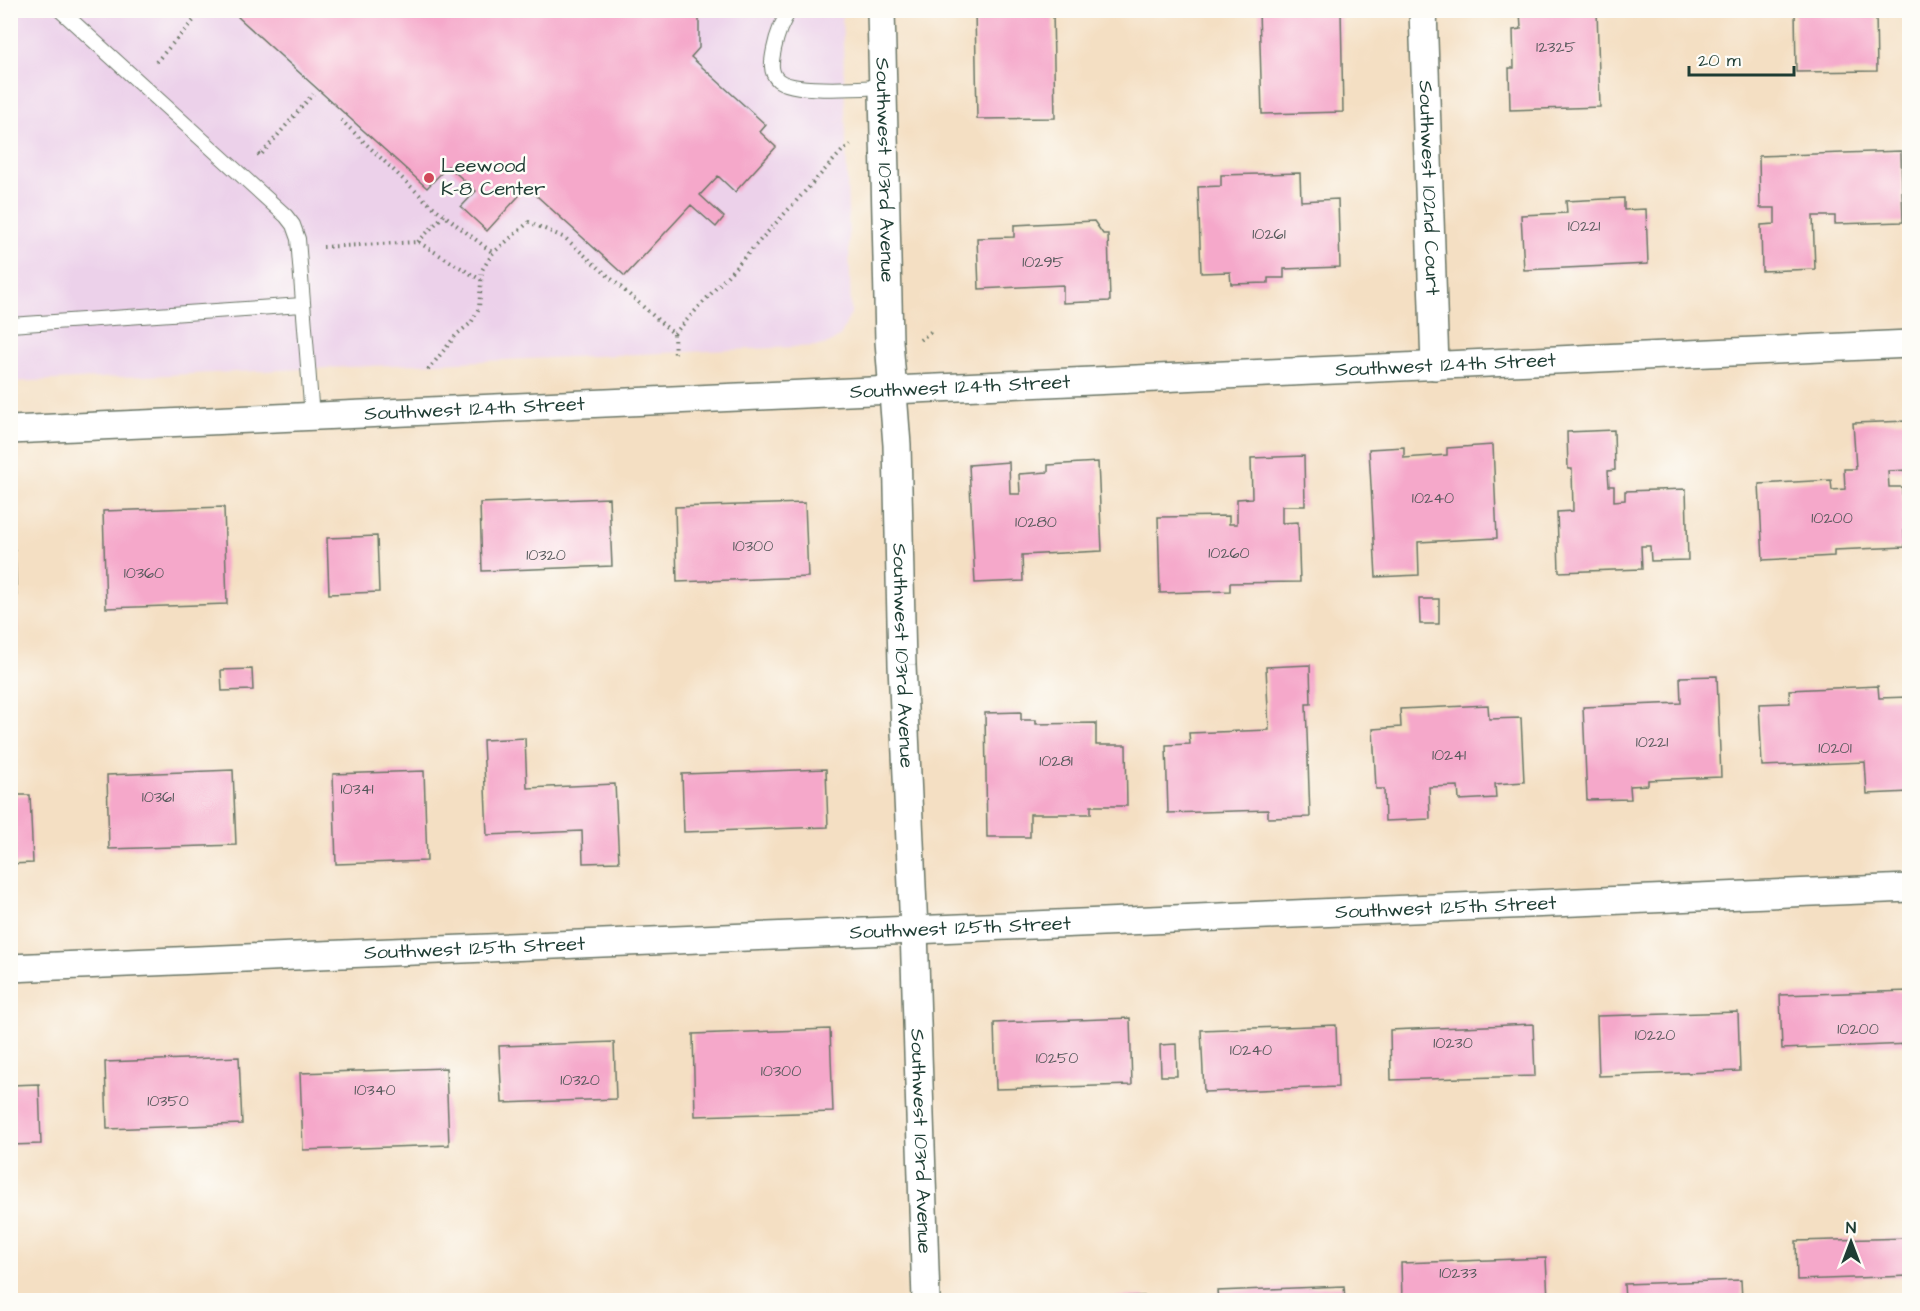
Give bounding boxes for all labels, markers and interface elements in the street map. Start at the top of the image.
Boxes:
house number: 12325 [1536,36,1577,58]
scale bar [1689,39,1794,77]
text: 20 m [1698,48,1741,73]
street label: Southwest 103rd Avenue [868,57,902,283]
street label: Southwest 102nd Court [1411,80,1447,296]
place label: Leewood K-8 Center [441,152,545,203]
marker: Leewood K-8 Center [422,171,436,185]
house number: 10221 [1568,215,1600,237]
house number: 10261 [1252,223,1286,245]
house number: 10295 [1022,251,1065,273]
street label: Southwest 124th Street [1335,346,1556,384]
street label: Southwest 124th Street [849,368,1071,406]
street label: Southwest 124th Street [364,390,585,428]
house number: 10240 [1412,487,1454,509]
house number: 10200 [1811,507,1853,529]
house number: 10280 [1015,511,1057,533]
house number: 10300 [733,535,773,557]
house number: 10260 [1208,542,1250,564]
street label: Southwest 103rd Avenue [885,543,921,769]
house number: 10320 [526,544,566,566]
house number: 10360 [124,562,164,584]
house number: 10221 [1636,731,1668,753]
house number: 10201 [1818,737,1852,759]
house number: 10241 [1432,744,1466,766]
house number: 10281 [1039,750,1073,772]
house number: 10341 [340,778,374,800]
house number: 10361 [142,786,174,808]
street label: Southwest 125th Street [1335,889,1557,926]
street label: Southwest 125th Street [849,909,1071,947]
street label: Southwest 125th Street [363,930,586,967]
house number: 10200 [1837,1018,1879,1040]
house number: 10220 [1635,1024,1675,1046]
street label: Southwest 103rd Avenue [903,1028,938,1254]
house number: 10230 [1433,1032,1473,1054]
house number: 10240 [1230,1039,1272,1061]
house number: 10250 [1036,1047,1078,1069]
house number: 10300 [761,1060,801,1082]
house number: 10320 [560,1069,600,1091]
house number: 10340 [354,1079,396,1101]
house number: 10350 [147,1090,189,1112]
north arrow [1821,1212,1881,1272]
text: N [1846,1217,1856,1239]
house number: 10233 [1439,1262,1477,1284]

